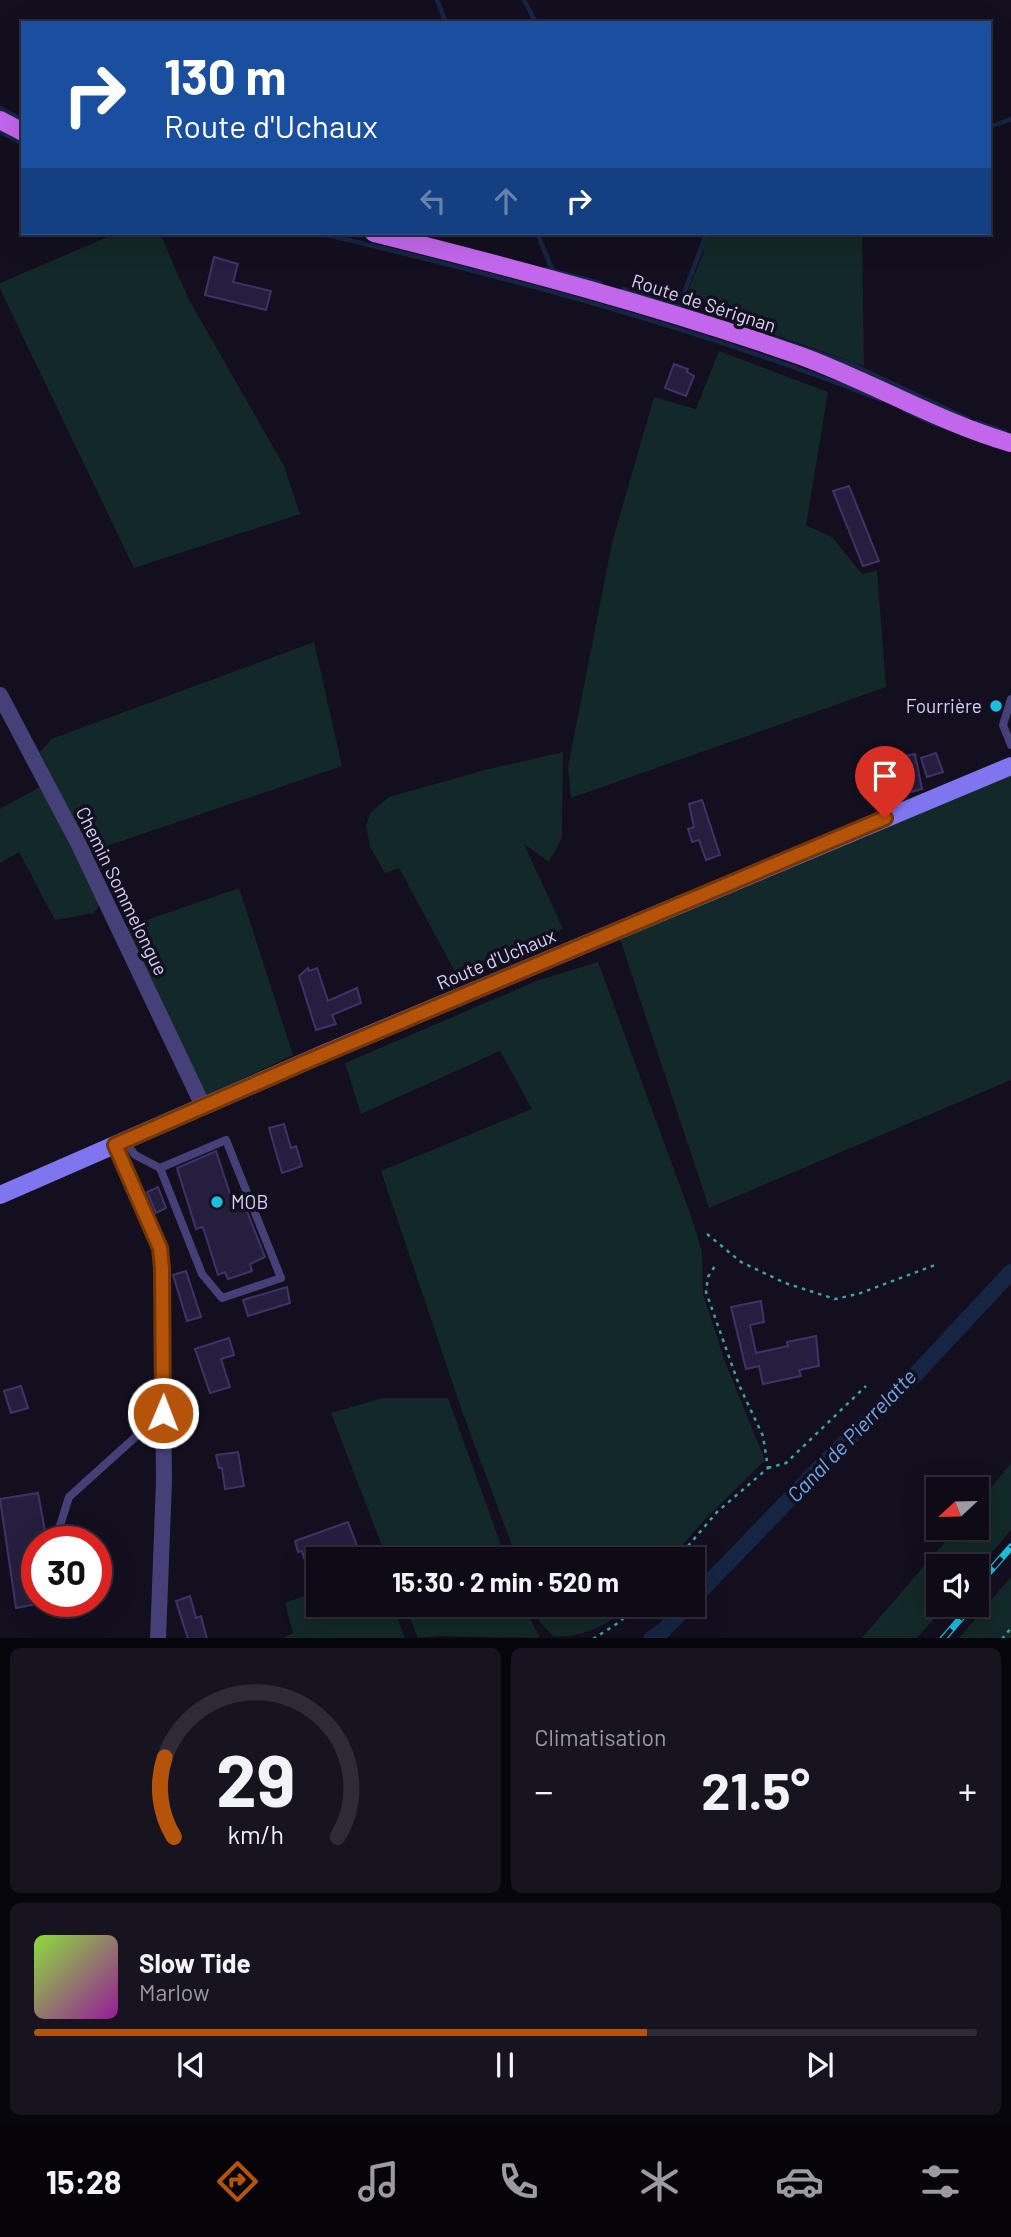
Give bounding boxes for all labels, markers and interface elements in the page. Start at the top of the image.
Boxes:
text: 130 m [164,46,286,105]
icon: right [49,49,140,140]
text: Route d'Uchaux [164,106,378,144]
icon: left [414,182,452,220]
icon: ahead [487,182,525,220]
icon: right [560,182,598,220]
street label: Route de Sérignan [629,268,779,337]
place label: Fourrière [906,694,982,717]
marker: Fourrière [988,698,1004,714]
pin [855,746,915,818]
icon: arrive [866,757,904,795]
street label: Chemin Sommelongue [72,803,173,979]
street label: Route d'Uchaux [433,923,559,994]
place label: MOB [231,1190,268,1213]
marker: MOB [209,1194,225,1210]
water label: Canal de Pierrelatte [781,1363,921,1507]
position arrow [126,1376,200,1450]
north arrow [926,1477,989,1540]
map controls [926,1477,989,1617]
speed limit sign: 30 [21,1526,112,1617]
button: sound [926,1554,989,1617]
text: 15:30 · 2 min · 520 m [392,1566,619,1597]
text: Climatisation [535,1723,666,1751]
text: 29 [216,1734,295,1822]
text: 21.5° [701,1758,810,1820]
text: − [535,1767,554,1813]
text: + [958,1767,977,1813]
text: km/h [227,1818,284,1848]
text: Slow Tide [139,1947,251,1978]
text: Marlow [139,1978,210,2006]
icon: previous [172,2046,210,2084]
icon: pause [486,2046,524,2084]
icon: next [801,2046,839,2084]
icon: directions [213,2157,262,2206]
icon: music [354,2157,403,2206]
icon: phone [494,2157,543,2206]
icon: climate [635,2157,684,2206]
icon: car [775,2157,824,2206]
icon: filters [916,2157,965,2206]
text: 15:28 [46,2162,121,2200]

